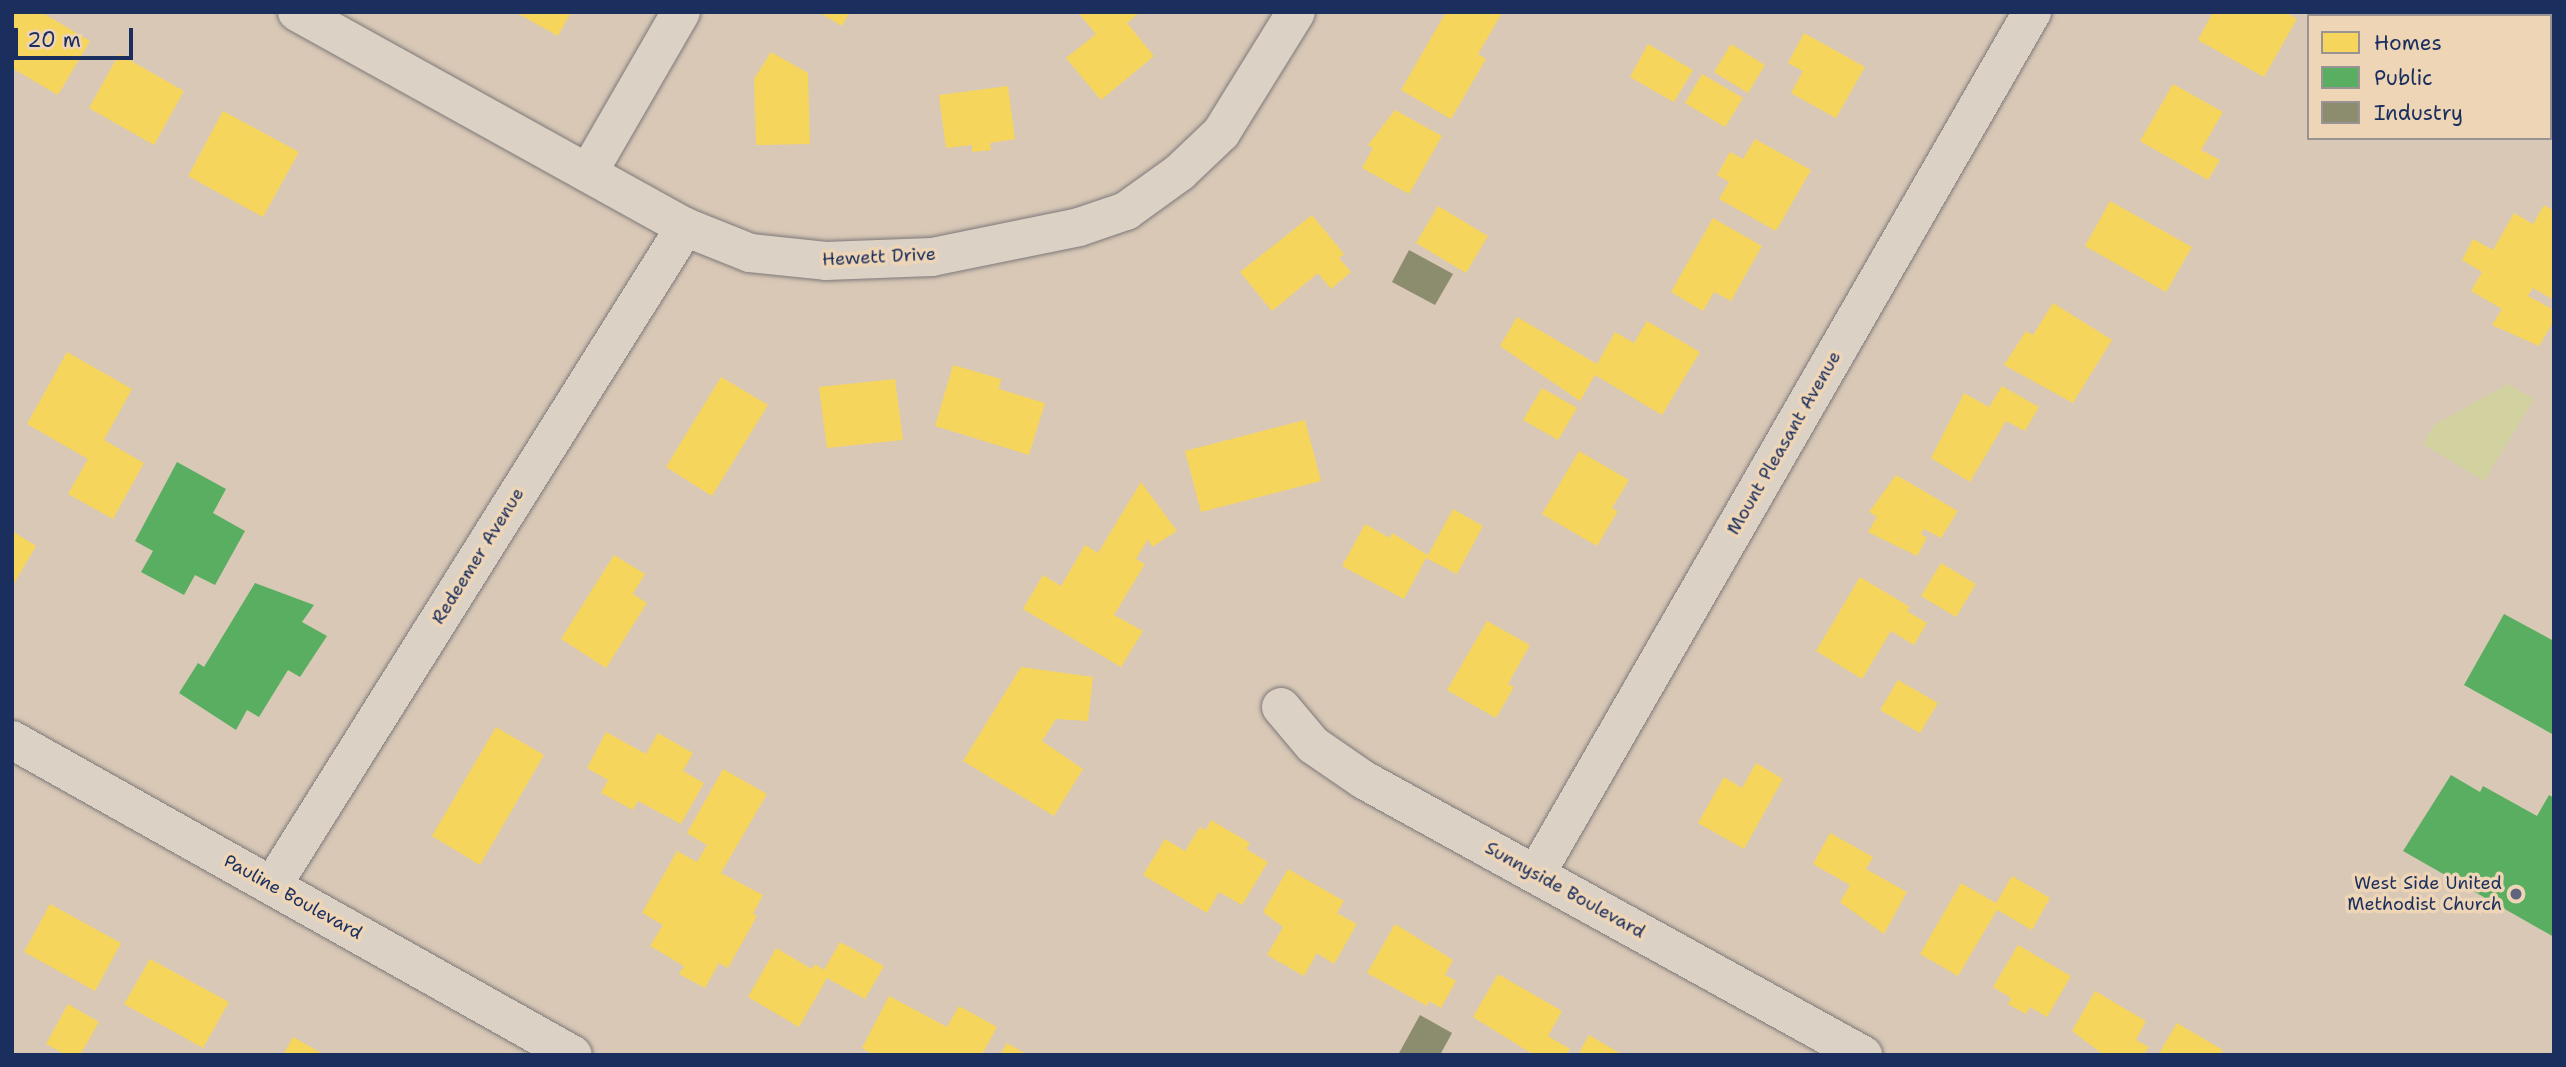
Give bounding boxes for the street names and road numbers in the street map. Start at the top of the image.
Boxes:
street label: Hewett Drive [822,243,936,271]
street label: Mount Pleasant Avenue [1723,347,1845,539]
street label: Redeemer Avenue [427,484,529,628]
street label: Sunnyside Boulevard [1481,837,1649,943]
street label: Pauline Boulevard [220,850,366,944]

